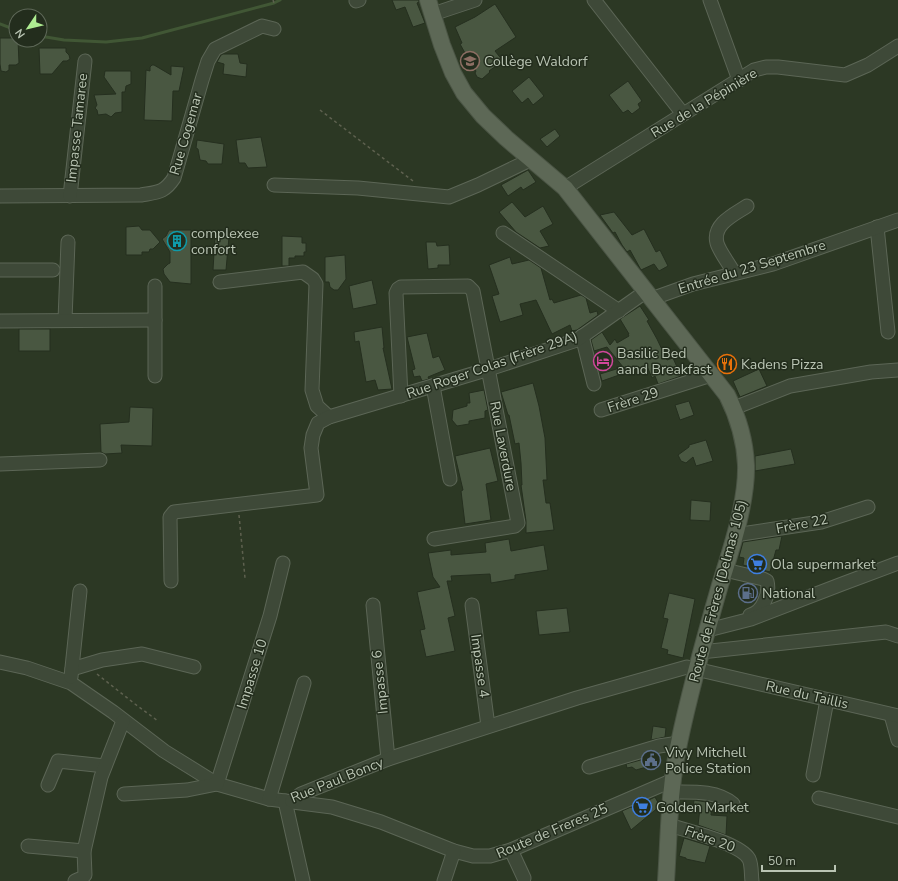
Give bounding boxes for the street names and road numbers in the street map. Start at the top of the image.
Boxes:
street label: Rue de la Pépinière [647,64,761,142]
street label: Impasse Tamaree [62,72,92,184]
street label: Rue Cogemar [165,90,207,178]
street label: Entrée du 23 Septembre [676,235,828,299]
street label: Rue Roger Colas (Frère 29A) [404,327,580,403]
street label: Frère 29 [605,383,661,417]
street label: Rue Laverdure [485,399,521,493]
street label: Route de Frères (Delmas 105) [684,498,752,684]
street label: Frère 22 [774,510,830,538]
street label: Impasse 4 [466,633,494,699]
street label: Impasse 10 [232,637,272,711]
street label: Impasse 6 [367,649,393,715]
street label: Rue du Taillis [764,676,850,714]
street label: Rue Paul Boncy [288,752,387,807]
street label: Route de Freres 25 [493,799,611,863]
street label: Frère 20 [682,821,738,857]

